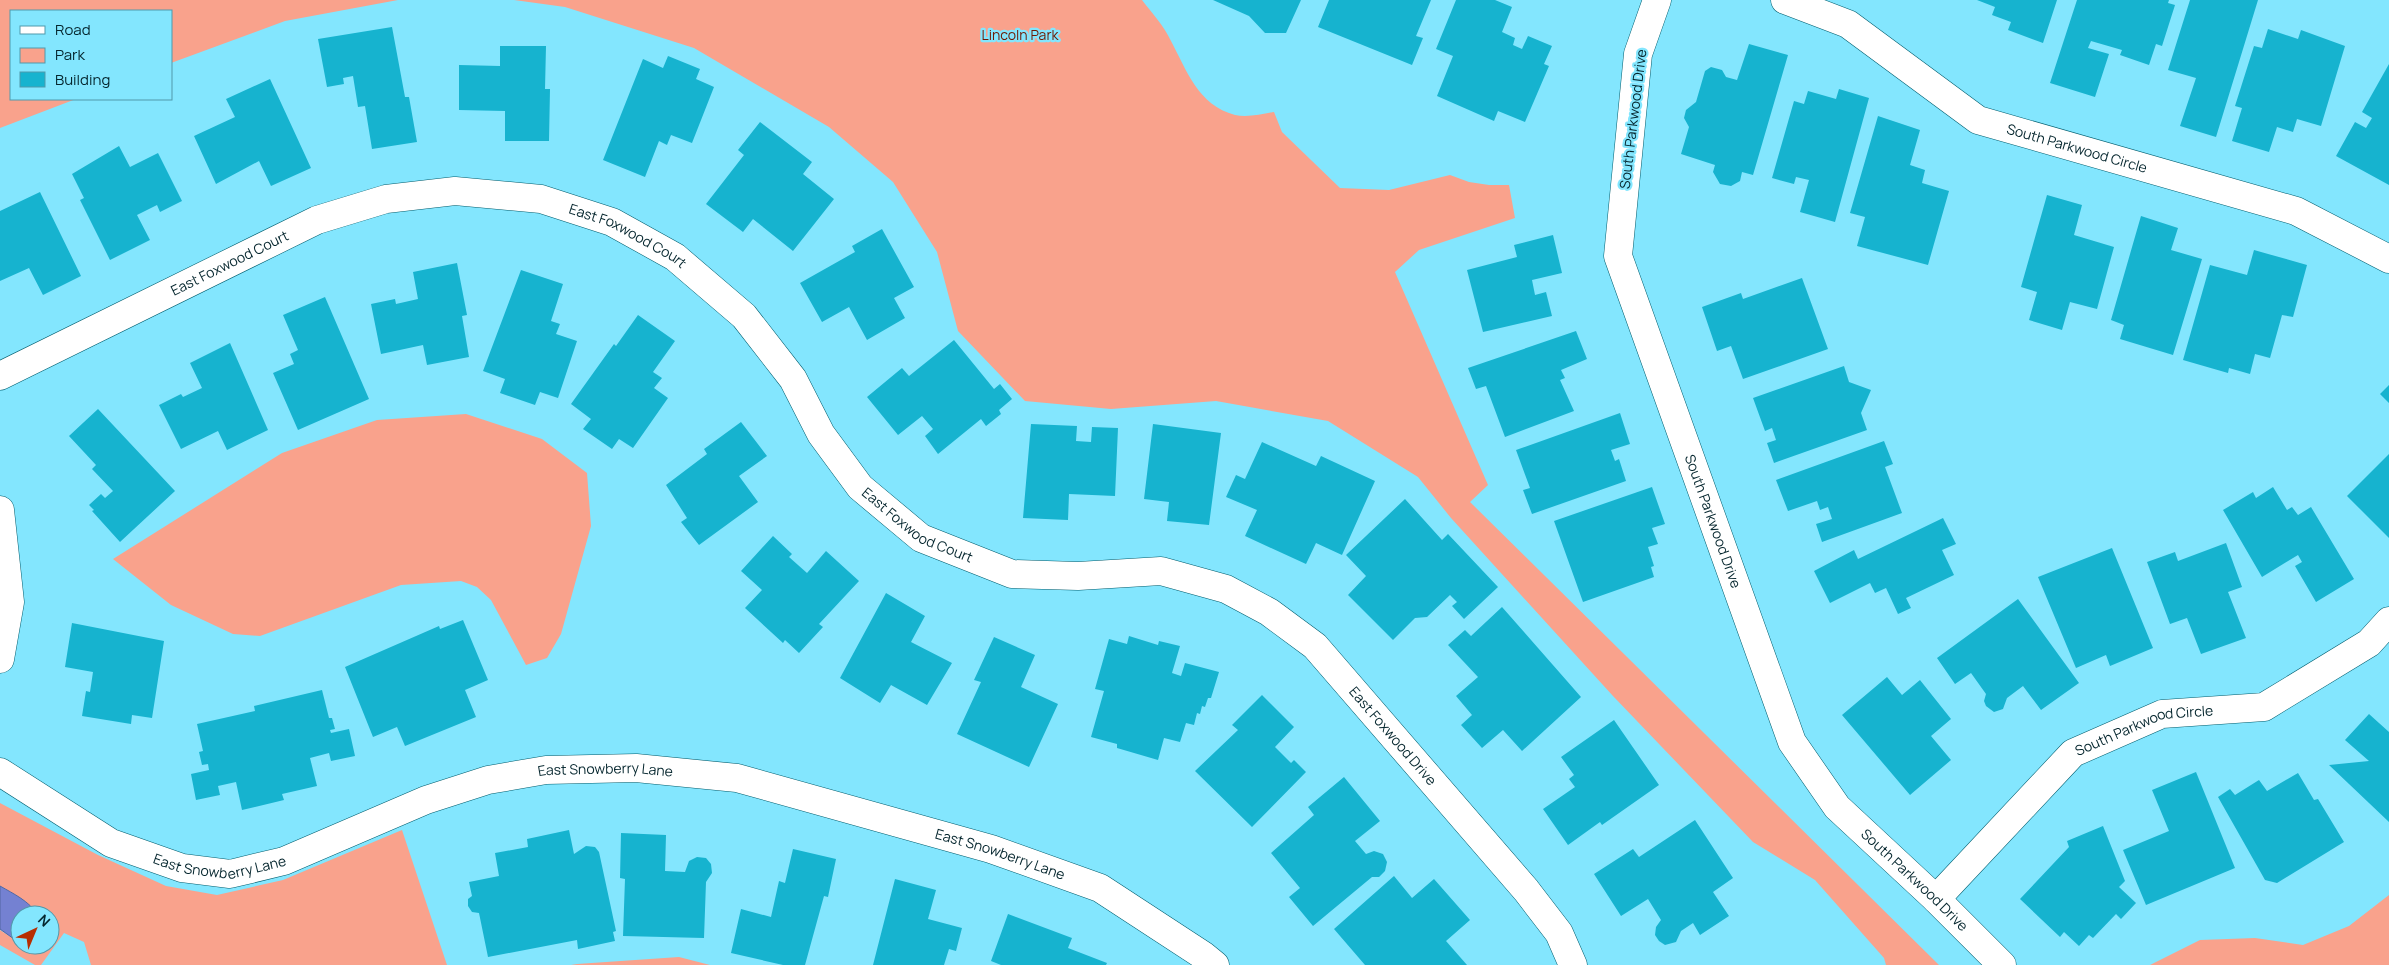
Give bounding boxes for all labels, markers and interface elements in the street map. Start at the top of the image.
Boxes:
legend [10,10,172,100]
text: Road [55,19,91,40]
park label: Lincoln Park [982,25,1059,44]
text: Park [55,44,85,65]
street label: South Parkwood Drive [1615,48,1651,190]
text: Building [55,69,110,90]
street label: South Parkwood Circle [2005,119,2150,177]
street label: East Foxwood Court [567,199,691,272]
street label: East Foxwood Court [167,225,292,300]
street label: South Parkwood Drive [1681,452,1746,591]
street label: East Foxwood Court [858,483,976,567]
street label: East Foxwood Drive [1345,682,1441,789]
street label: South Parkwood Circle [2072,701,2214,760]
street label: East Snowberry Lane [536,758,674,781]
street label: East Snowberry Lane [933,824,1068,884]
street label: South Parkwood Drive [1857,824,1973,935]
street label: East Snowberry Lane [151,849,288,883]
north arrow [10,905,60,955]
text: N [34,910,55,931]

